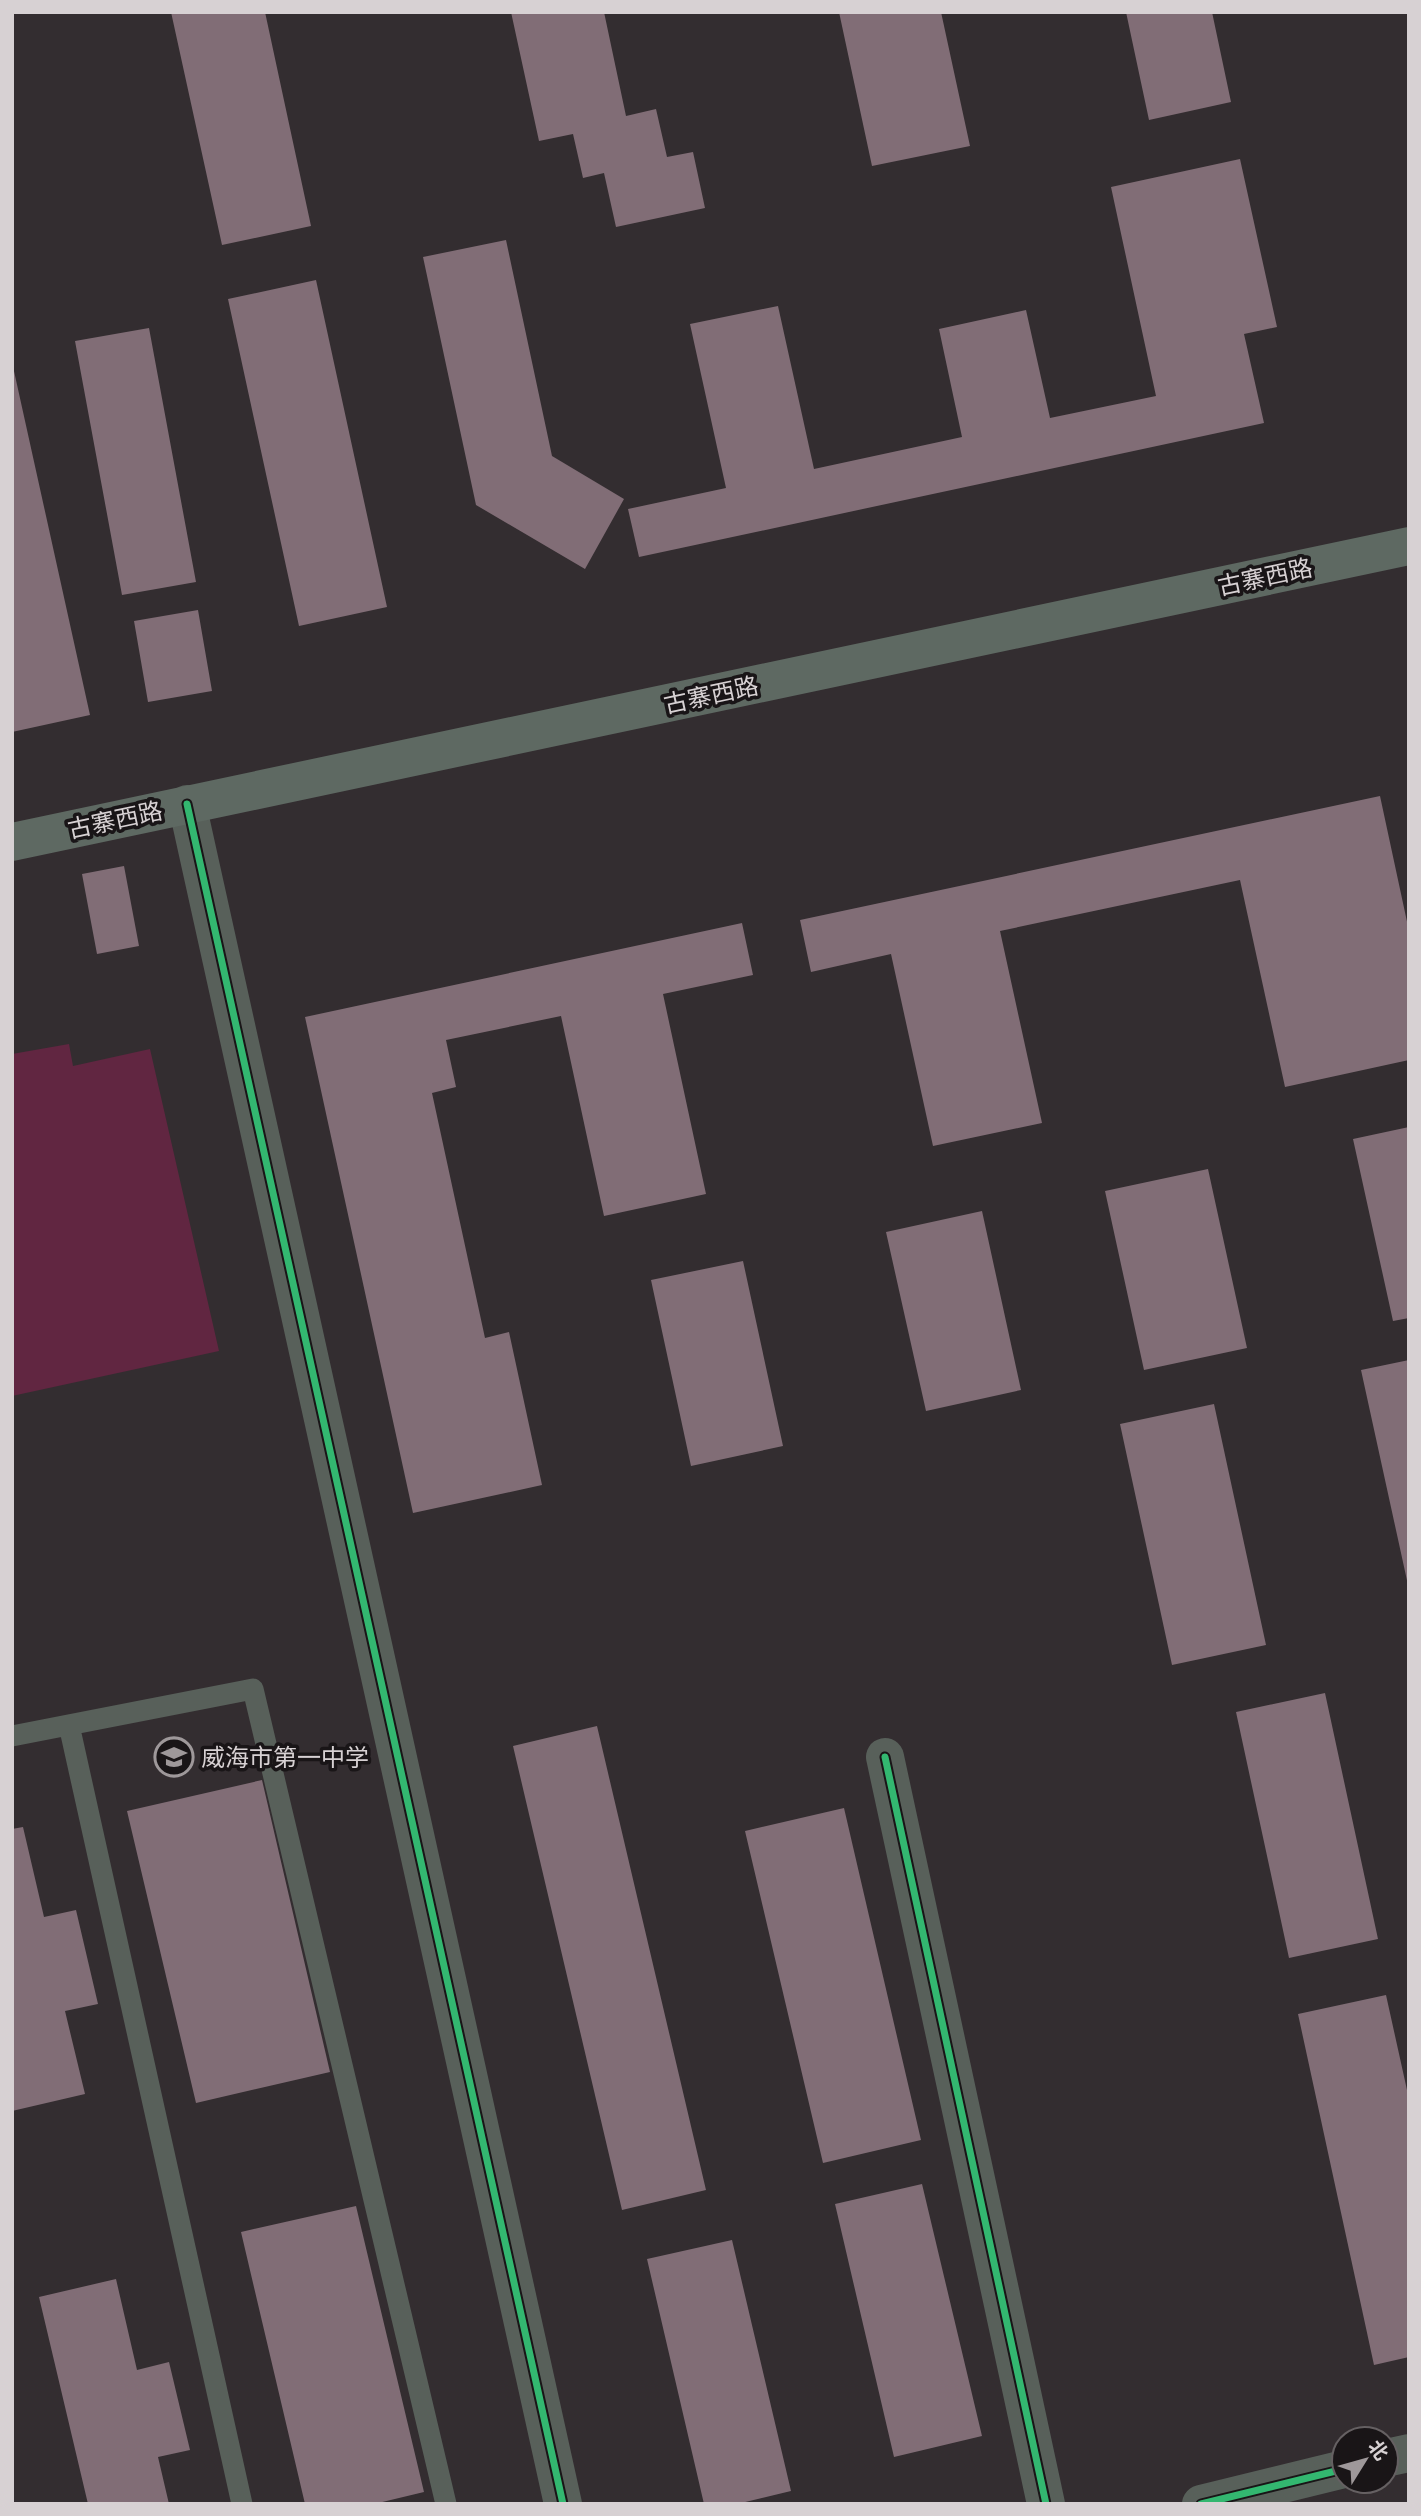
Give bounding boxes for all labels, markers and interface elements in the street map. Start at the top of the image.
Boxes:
street label: 古寨西路 [1215,553,1315,601]
street label: 古寨西路 [661,671,761,719]
street label: 古寨西路 [65,796,165,844]
school or university icon: 威海市第一中学 [153,1736,195,1778]
place label: 威海市第一中学 [201,1743,369,1772]
north arrow [1330,2425,1400,2495]
text: 北 [1363,2436,1393,2465]

